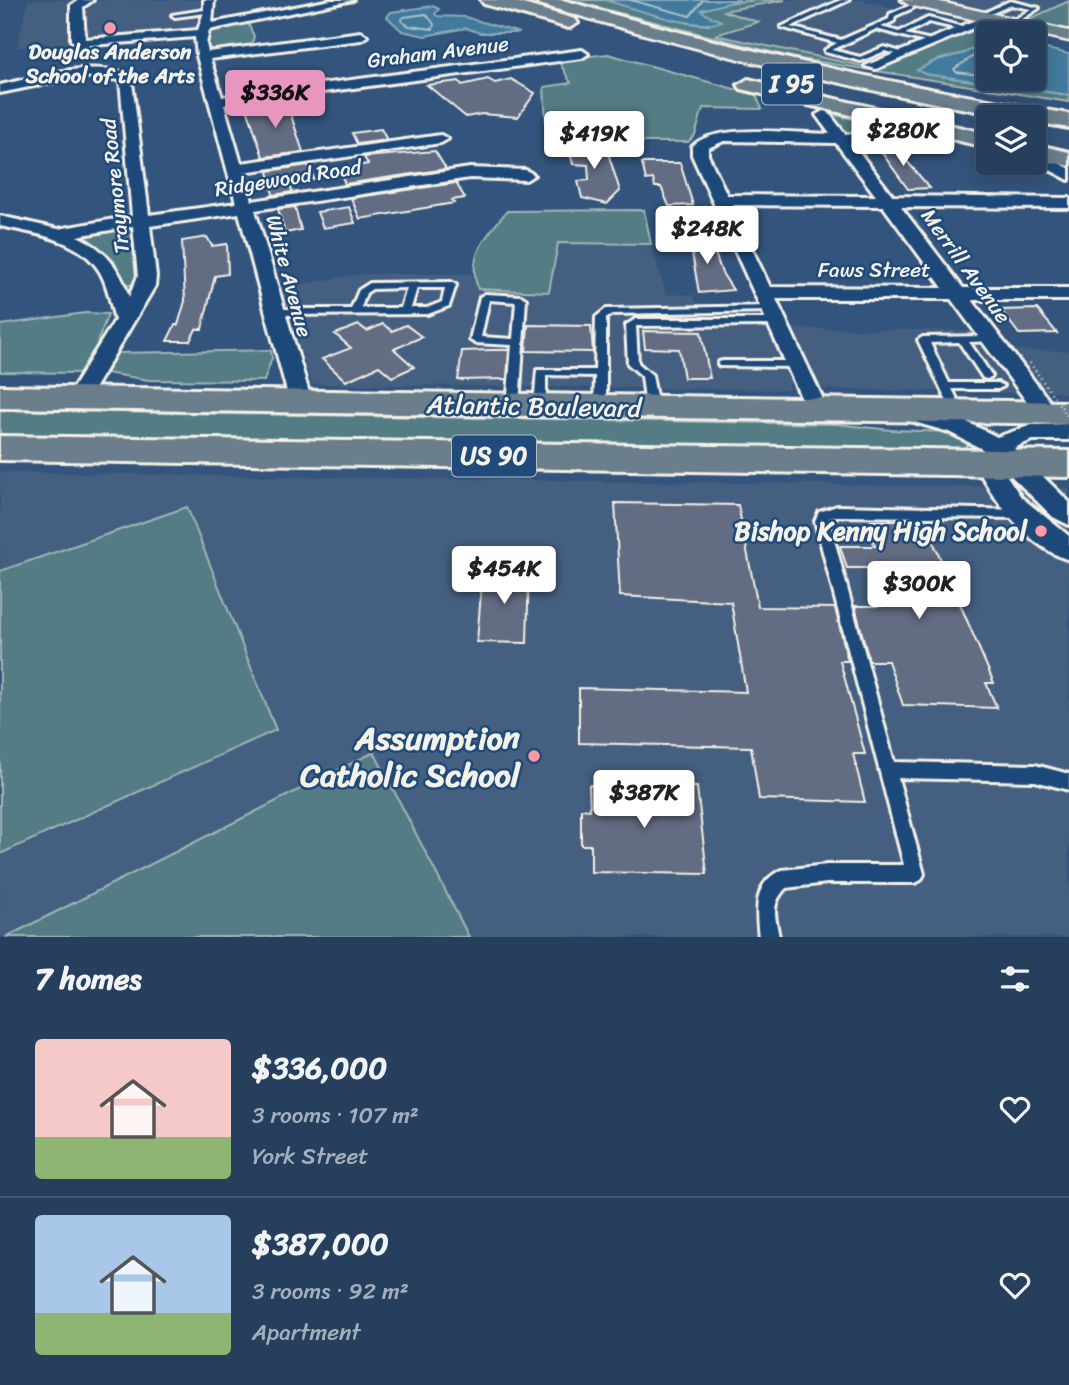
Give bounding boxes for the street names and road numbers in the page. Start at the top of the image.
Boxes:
street label: Graham Avenue [365,24,511,80]
road number: I 95 [762,64,822,104]
street label: Traymore Road [89,115,141,256]
street label: Ridgewood Road [212,147,366,208]
street label: Merrill Avenue [911,200,1021,332]
street label: White Avenue [254,210,324,342]
street label: Faws Street [818,251,930,289]
street label: Atlantic Boulevard [425,381,644,431]
road number: US 90 [452,435,536,476]

